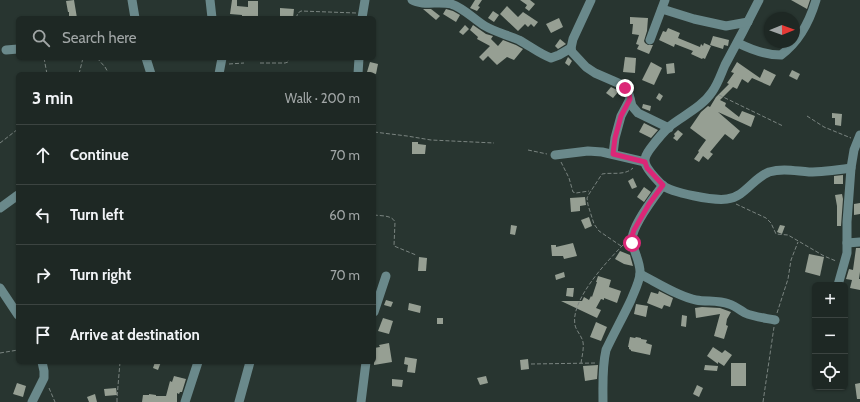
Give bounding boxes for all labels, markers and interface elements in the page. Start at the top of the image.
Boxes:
north arrow [764,12,800,48]
search box [16,16,376,60]
icon: search [30,27,52,49]
text: Search here [62,29,137,47]
route end [616,79,634,97]
text: 3 min [32,88,73,108]
text: Walk · 200 m [285,90,360,106]
icon: ahead [32,144,54,166]
text: Continue [70,146,129,164]
text: 70 m [330,147,360,163]
icon: left [32,204,54,226]
text: Turn left [70,206,124,224]
text: 60 m [329,207,360,223]
route start [623,234,641,252]
icon: right [32,264,54,286]
text: Turn right [70,266,131,284]
text: 70 m [330,267,360,283]
map controls [812,282,848,390]
button: + [812,282,848,318]
button: − [812,318,848,354]
icon: arrive [32,324,54,346]
text: Arrive at destination [70,326,200,344]
button: locate [812,354,848,390]

